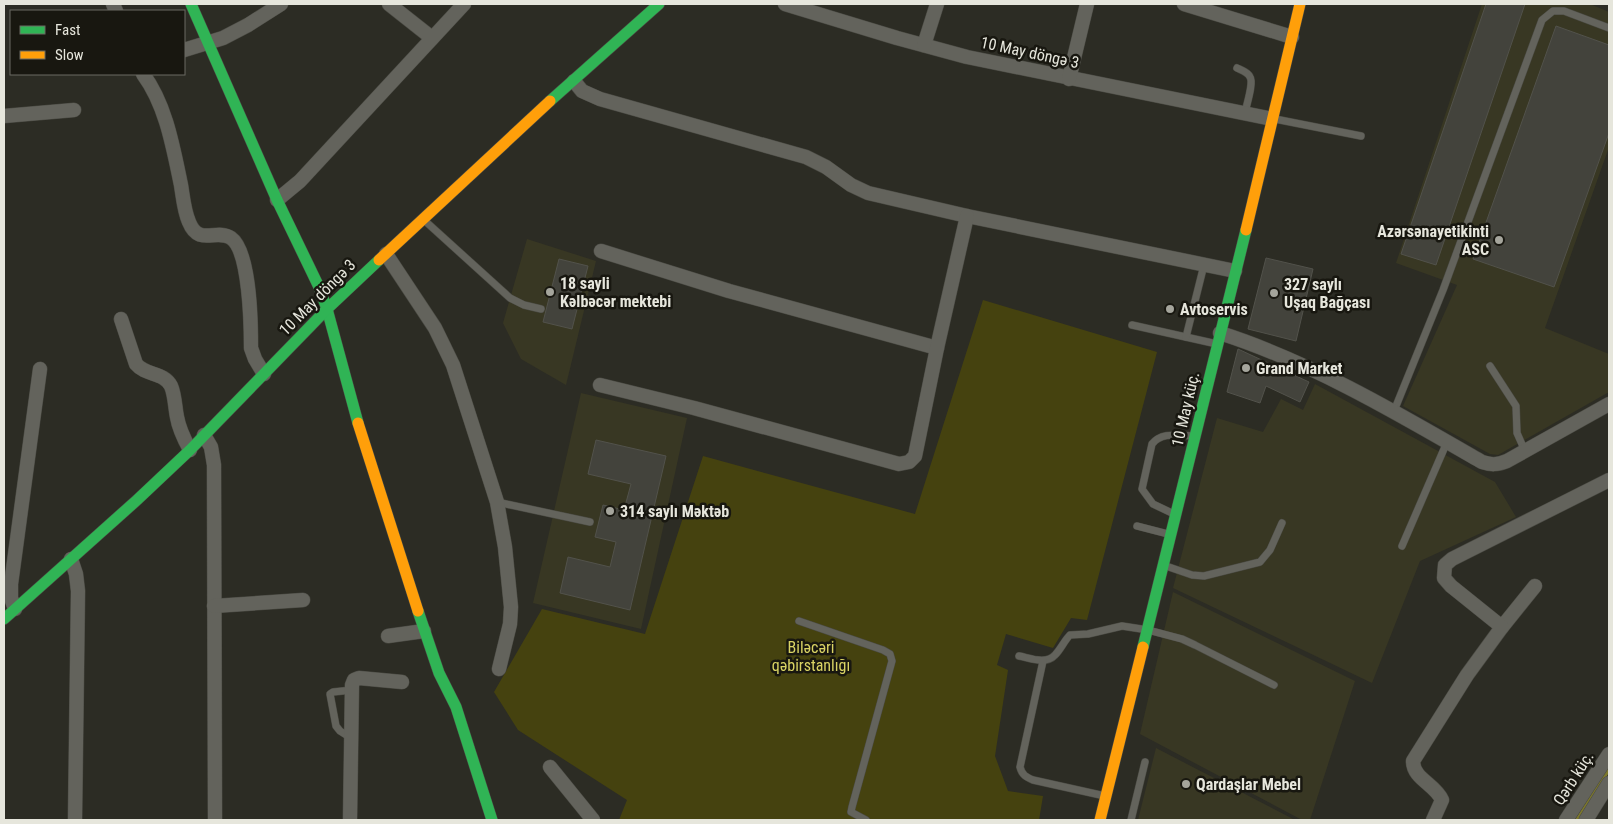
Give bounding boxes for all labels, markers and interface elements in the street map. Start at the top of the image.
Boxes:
legend [10,10,185,75]
text: Fast [55,21,80,39]
street label: 10 May döngə 3 [979,33,1081,72]
text: Slow [55,46,84,64]
place label: Azərsənayetikinti ASC [1377,222,1489,259]
marker: Azərsənayetikinti ASC [1493,234,1505,246]
street label: 10 May döngə 3 [275,255,359,339]
place label: 18 sayli Kəlbəcər mektebi [560,274,671,311]
place label: 327 saylı Uşaq Bağçası [1284,275,1371,312]
marker: 18 sayli Kəlbəcər mektebi [544,286,556,298]
marker: 327 saylı Uşaq Bağçası [1268,287,1280,299]
place label: Avtoservis [1180,300,1248,319]
marker: Avtoservis [1164,303,1176,315]
place label: Grand Market [1256,359,1343,378]
marker: Grand Market [1240,362,1252,374]
street label: 10 May küç. [1168,370,1203,448]
place label: 314 saylı Məktəb [620,502,729,521]
marker: 314 saylı Məktəb [604,505,616,517]
park label: Biləcəri qəbirstanlığı [772,638,850,675]
street label: Qərb küç. [1549,748,1598,809]
place label: Qardaşlar Mebel [1196,775,1301,794]
marker: Qardaşlar Mebel [1180,778,1192,790]

